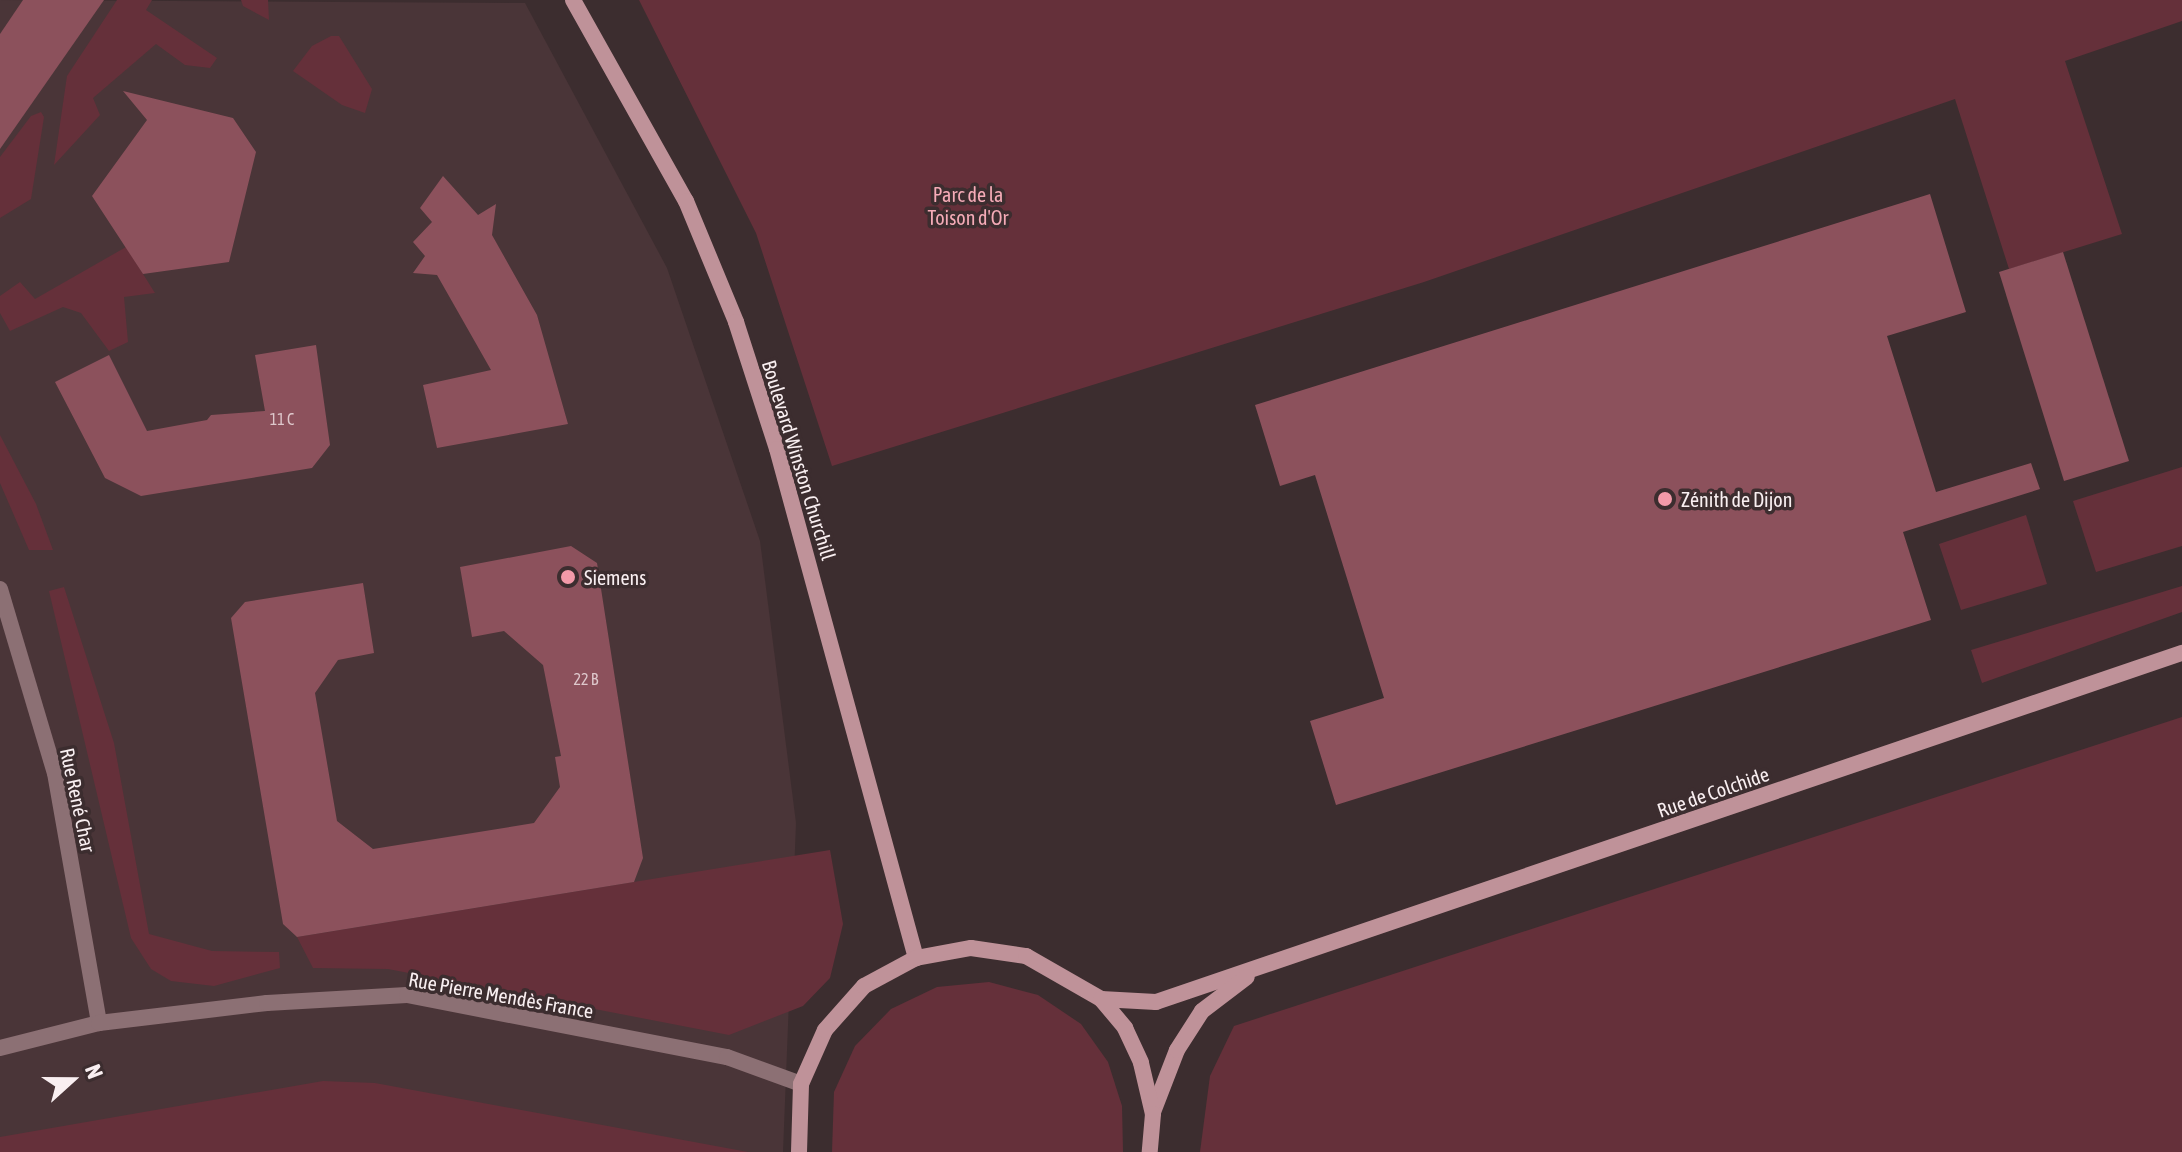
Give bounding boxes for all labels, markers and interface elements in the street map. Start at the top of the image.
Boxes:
park label: Parc de la Toison d'Or [928,183,1008,230]
street label: Boulevard Winston Churchill [757,357,841,563]
house number: 11 C [270,409,294,429]
place label: Zénith de Dijon [1681,487,1792,511]
marker: Zénith de Dijon [1656,490,1674,508]
place label: Siemens [584,565,646,589]
marker: Siemens [559,568,577,586]
house number: 22 B [574,669,598,689]
street label: Rue René Char [55,746,101,854]
street label: Rue de Colchide [1654,762,1772,822]
street label: Rue Pierre Mendès France [407,967,595,1023]
north arrow [32,1040,112,1120]
text: N [80,1061,109,1082]

